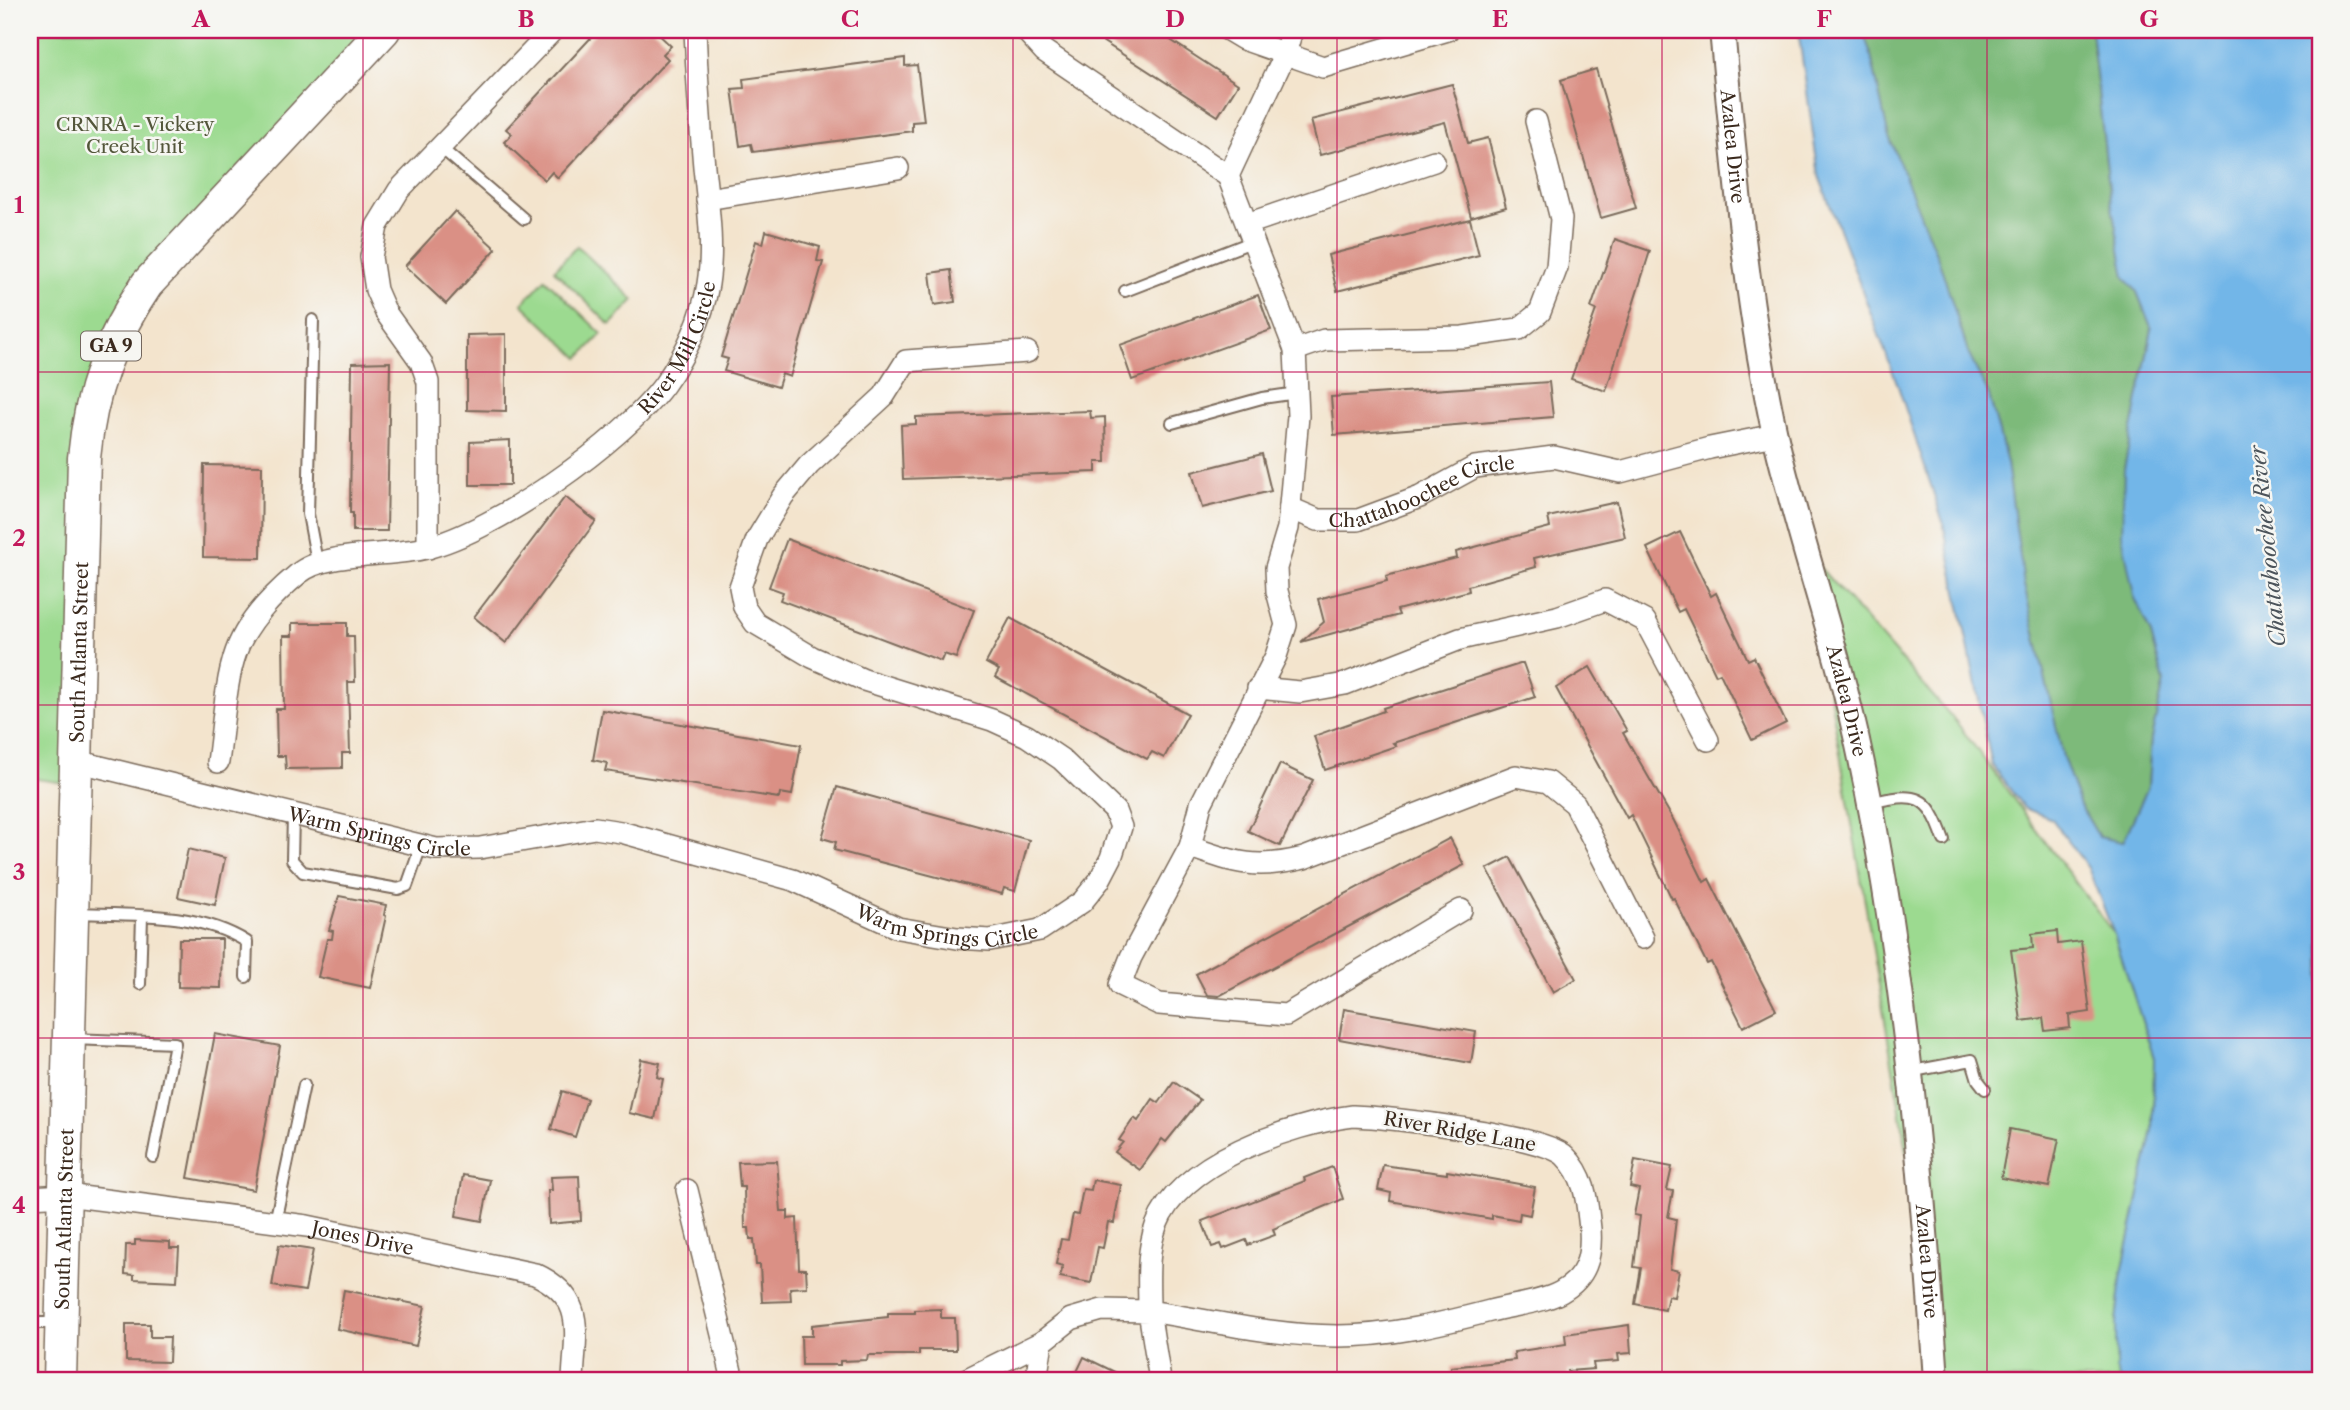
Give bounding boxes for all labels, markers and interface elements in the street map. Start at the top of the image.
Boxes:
text: A [191,5,211,33]
text: B [517,5,535,33]
text: C [841,5,859,33]
text: D [1165,5,1185,33]
text: E [1492,5,1508,33]
text: F [1816,5,1832,33]
text: G [2139,5,2159,33]
street label: Azalea Drive [1716,87,1750,205]
park label: CRNRA - Vickery Creek Unit [56,113,215,158]
text: 1 [14,191,25,219]
street label: River Mill Circle [633,279,720,419]
road number: GA 9 [81,332,141,360]
water label: Chattahoochee River [2244,443,2291,648]
street label: Chattahoochee Circle [1329,451,1516,532]
text: 2 [12,524,26,552]
street label: South Atlanta Street [66,561,93,743]
street label: Azalea Drive [1821,641,1871,759]
street label: Warm Springs Circle [285,802,471,861]
text: 3 [13,858,26,886]
street label: Warm Springs Circle [851,899,1040,953]
street label: River Ridge Lane [1382,1107,1538,1156]
street label: South Atlanta Street [51,1128,79,1310]
text: 4 [12,1191,26,1219]
street label: Azalea Drive [1911,1202,1943,1319]
street label: Jones Drive [307,1216,416,1260]

